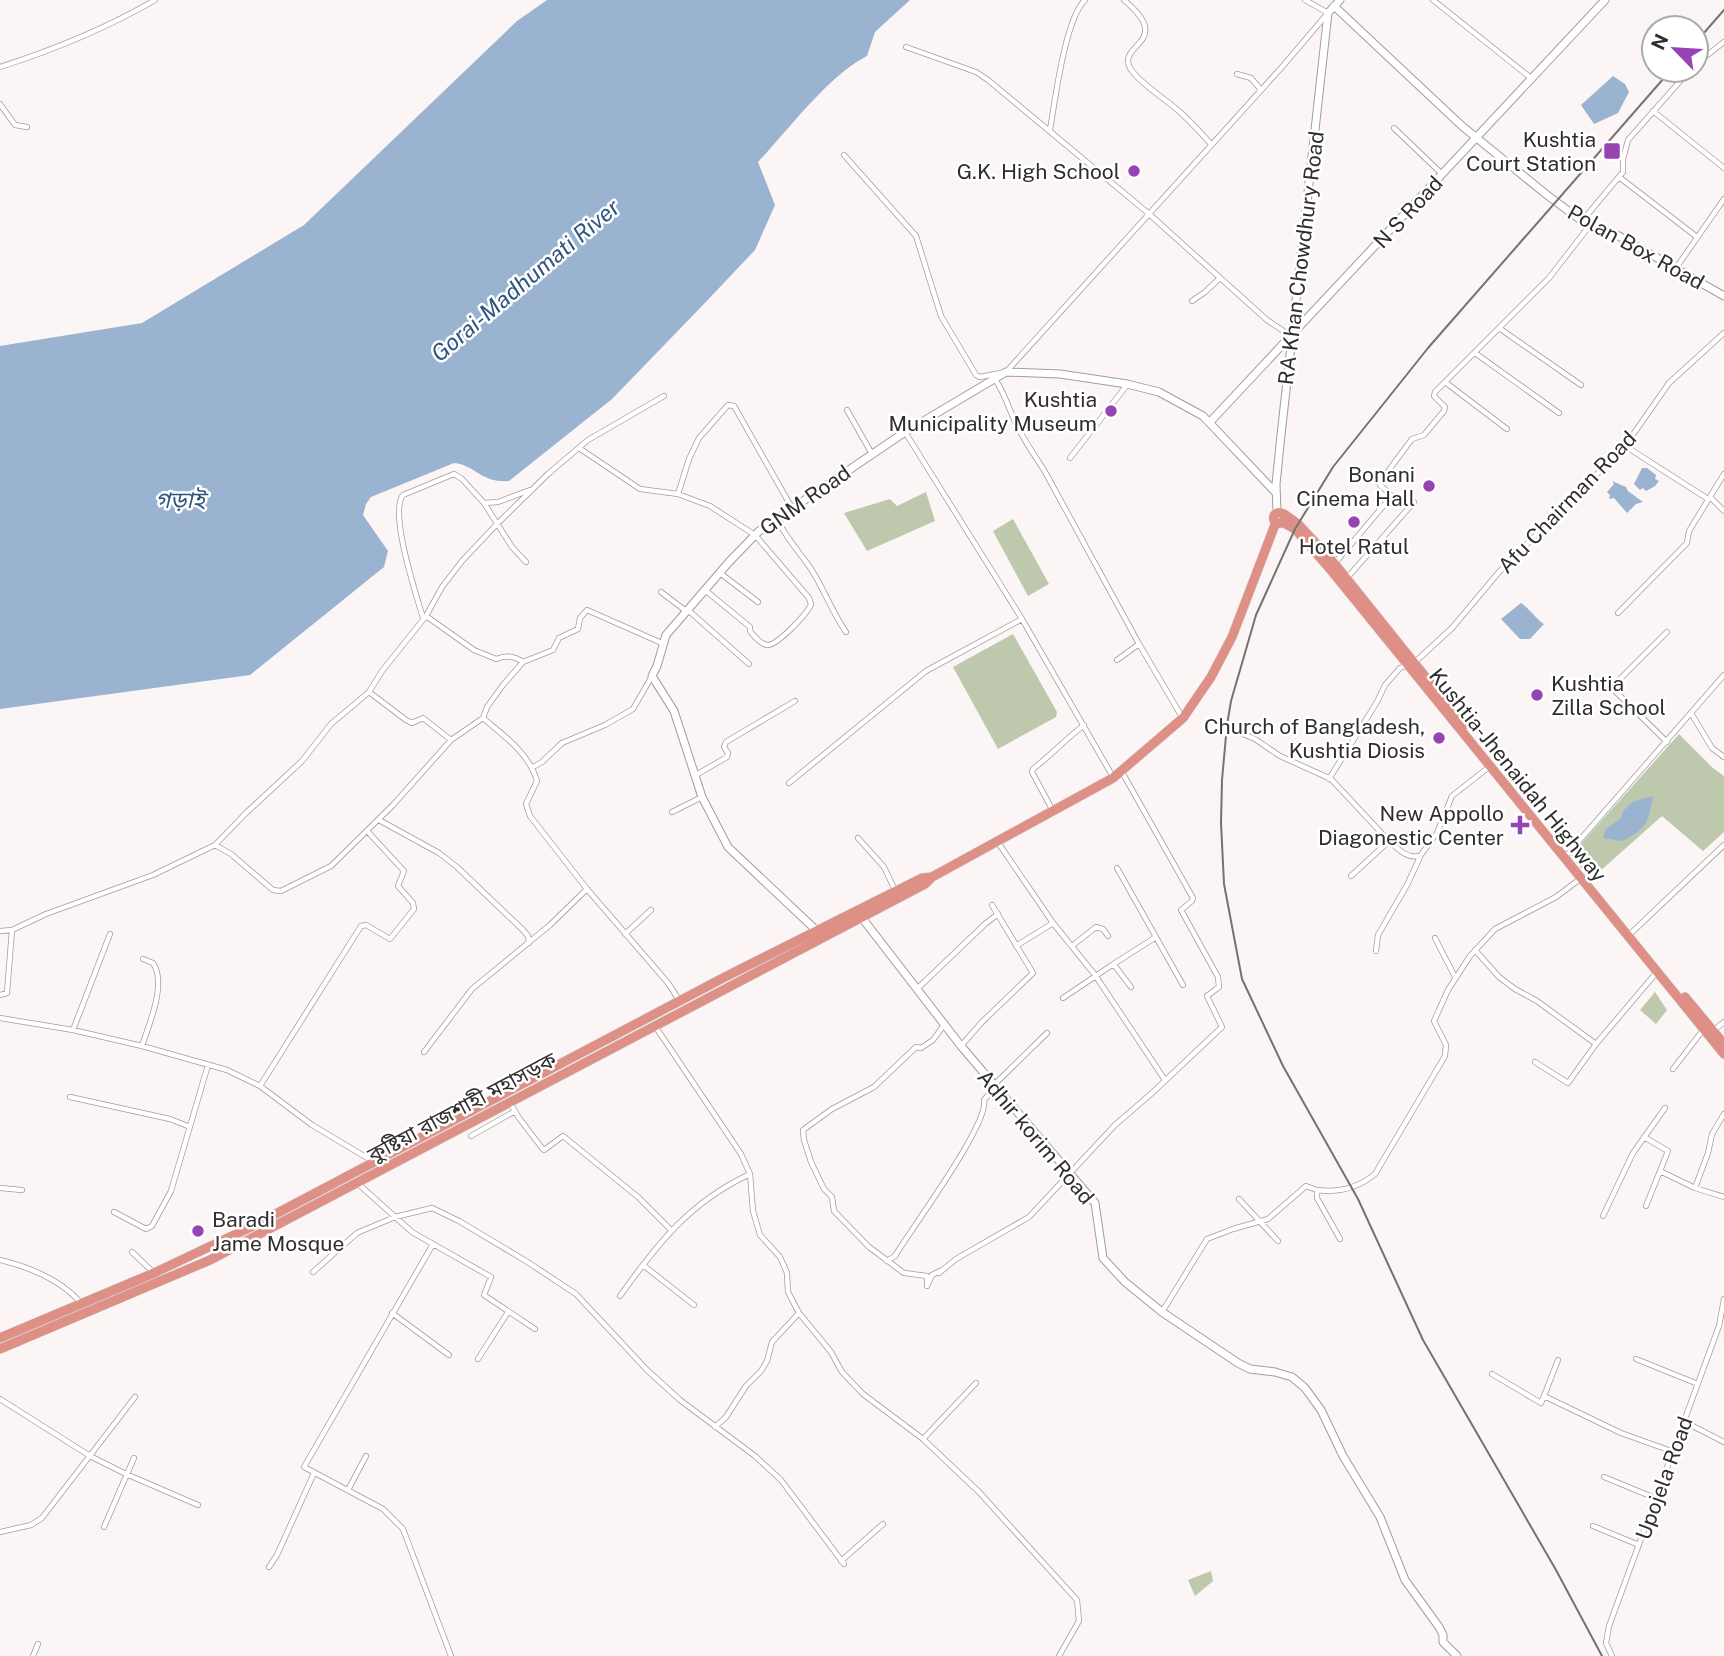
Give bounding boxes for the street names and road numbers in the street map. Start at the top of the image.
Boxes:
street label: RA Khan Chowdhury Road [1273,130,1329,386]
street label: N S Road [1368,171,1448,253]
street label: Polan Box Road [1563,199,1709,295]
street label: Afu Chairman Road [1493,426,1641,578]
street label: GNM Road [755,460,855,540]
street label: Kushtia-Jhenaidah Highway [1424,663,1612,887]
street label: কুষ্টিয়া রাজশাহী মহাসড়ক [362,1046,562,1168]
street label: Adhir korim Road [973,1065,1099,1209]
street label: Upojela Road [1630,1413,1698,1543]

